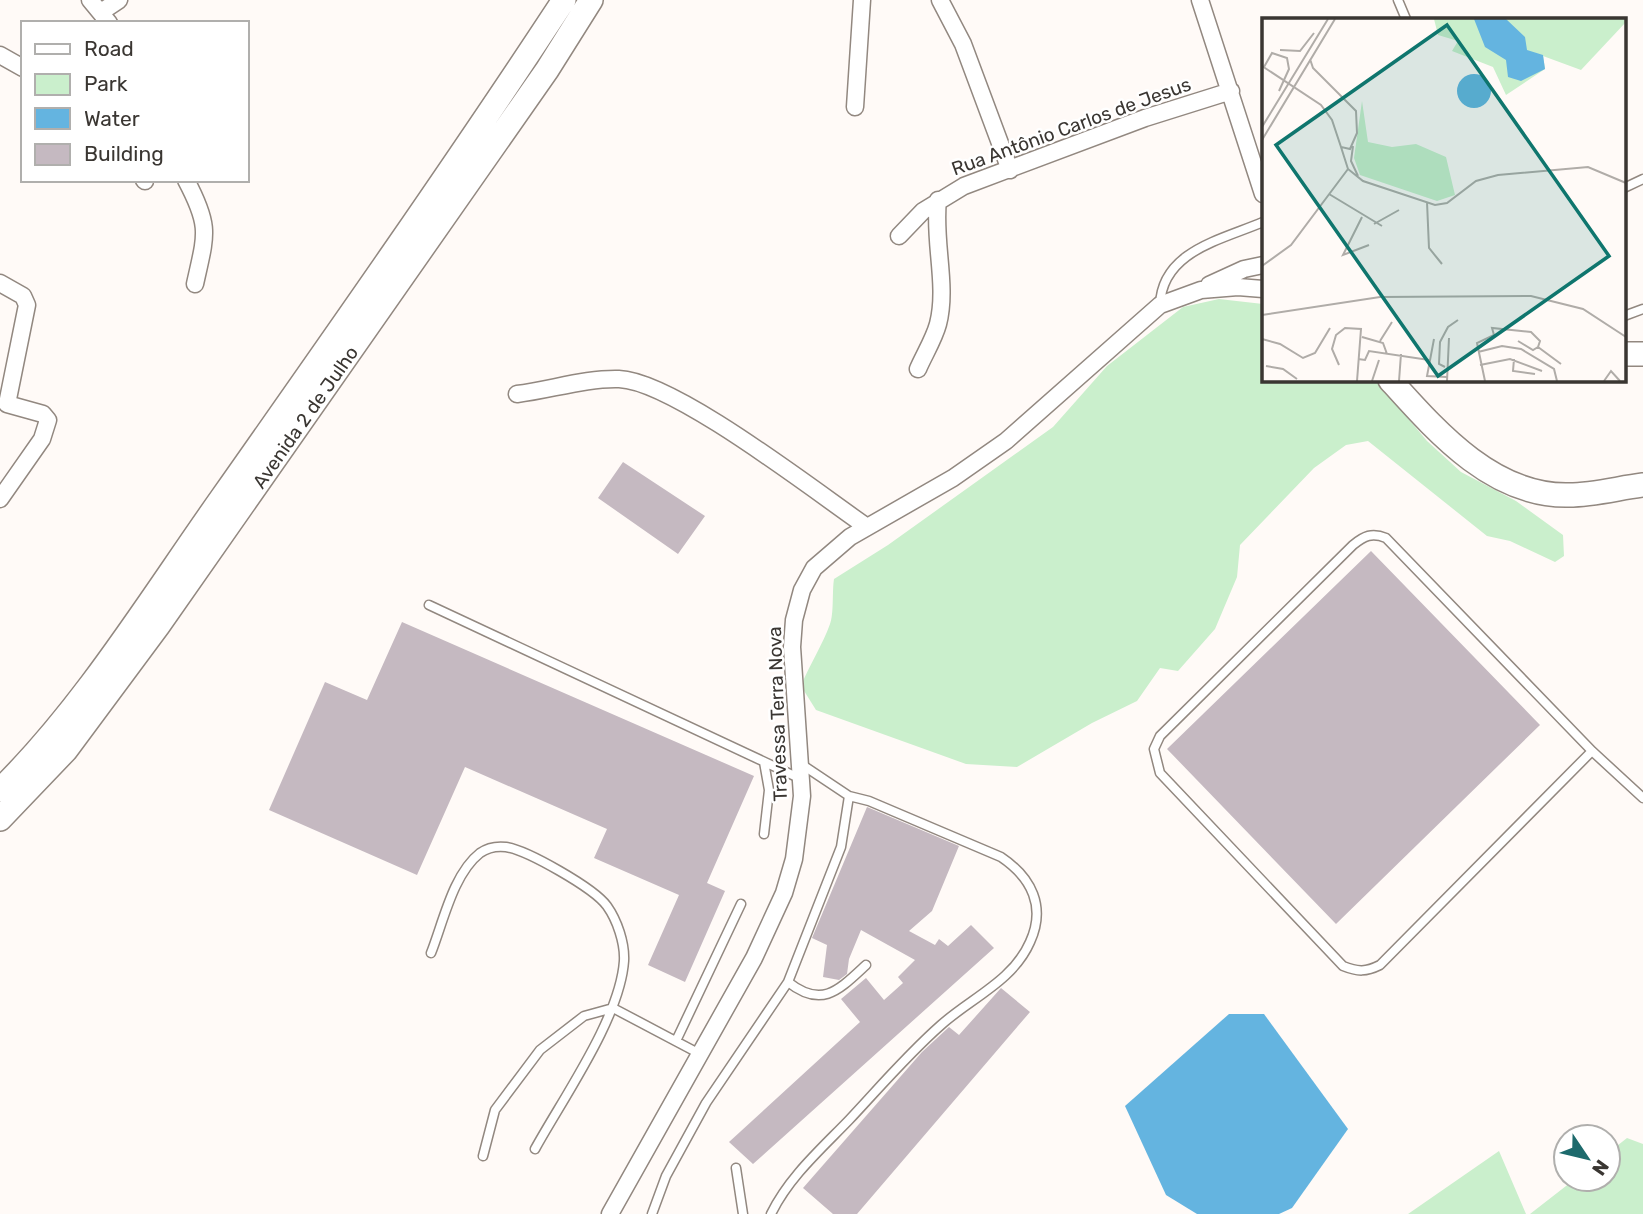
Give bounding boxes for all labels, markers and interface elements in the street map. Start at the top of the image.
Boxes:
inset map [1262,18,1626,382]
legend [21,21,248,182]
text: Road [84,36,134,61]
text: Park [84,71,128,96]
street label: Rua Antônio Carlos de Jesus [948,72,1194,181]
text: Water [84,106,140,131]
text: Building [84,141,164,166]
street label: Avenida 2 de Julho [248,342,363,493]
street label: Travessa Terra Nova [763,626,792,802]
north arrow [1552,1123,1622,1193]
text: N [1587,1155,1614,1180]

